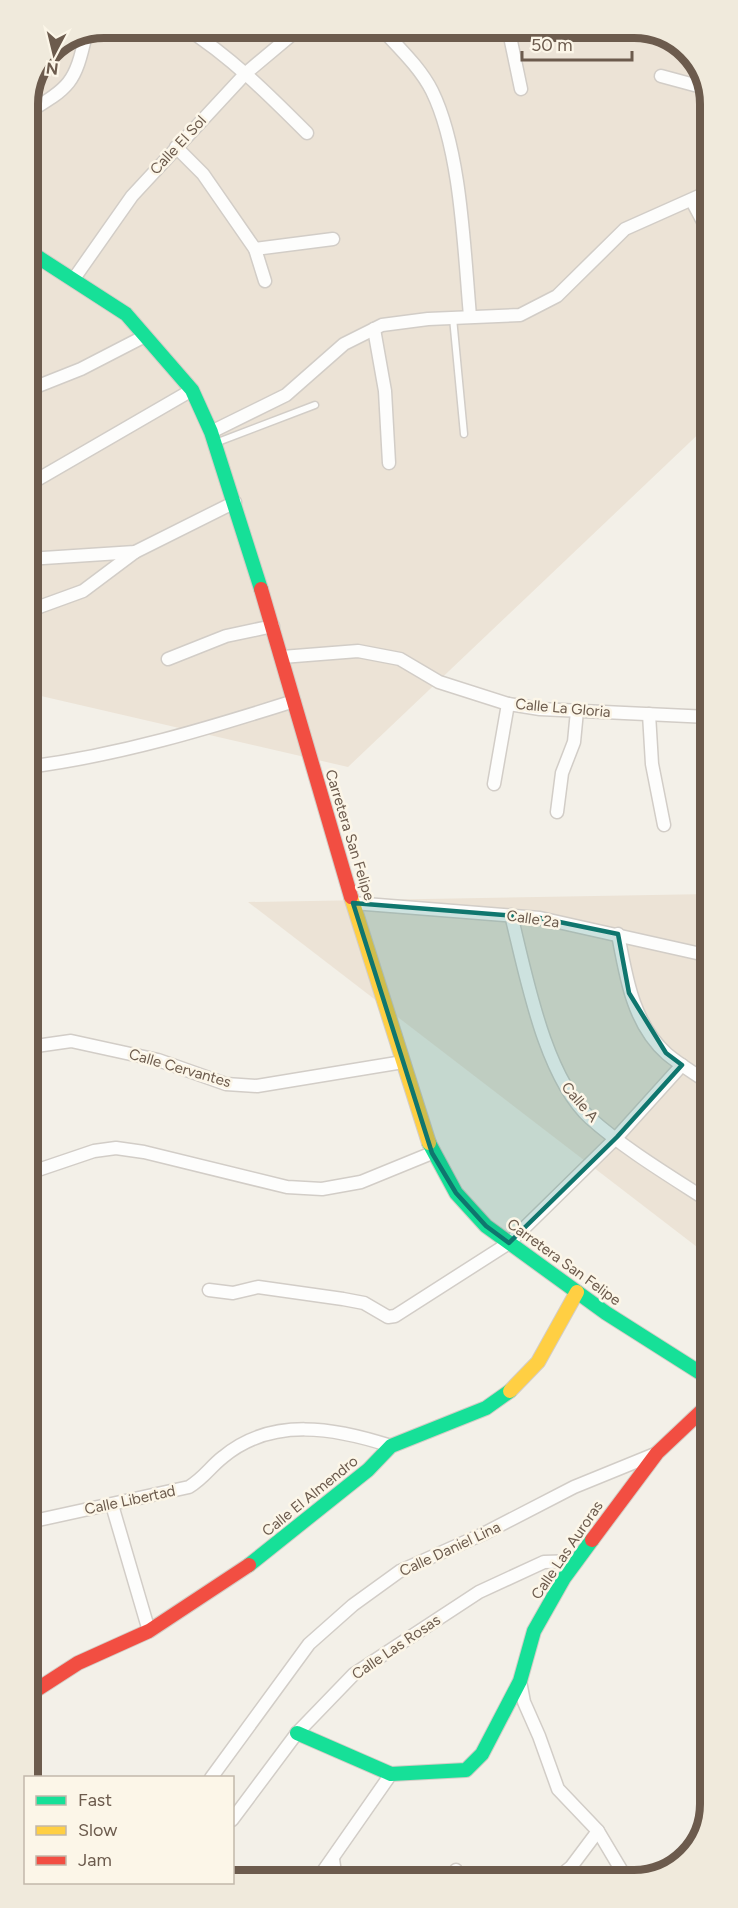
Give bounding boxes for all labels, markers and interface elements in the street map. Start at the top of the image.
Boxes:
north arrow [24,24,84,84]
scale bar [522,24,632,62]
text: 50 m [531,34,573,56]
text: N [45,58,60,79]
street label: Calle El Sol [146,112,210,178]
street label: Calle La Gloria [515,695,611,721]
street label: Carretera San Felipe [322,767,378,903]
street label: Calle 2a [506,906,560,932]
street label: Calle Cervantes [127,1045,233,1091]
street label: Calle A [558,1078,602,1126]
street label: Carretera San Felipe [504,1215,624,1309]
street label: Calle El Almendro [258,1452,362,1540]
street label: Calle Libertad [83,1482,177,1518]
street label: Calle Las Auroras [527,1497,607,1603]
street label: Calle Daniel Lina [397,1518,503,1580]
street label: Calle Las Rosas [348,1611,444,1683]
legend [24,1776,234,1884]
text: Fast [78,1789,112,1811]
text: Slow [78,1819,117,1841]
text: Jam [78,1849,112,1871]

